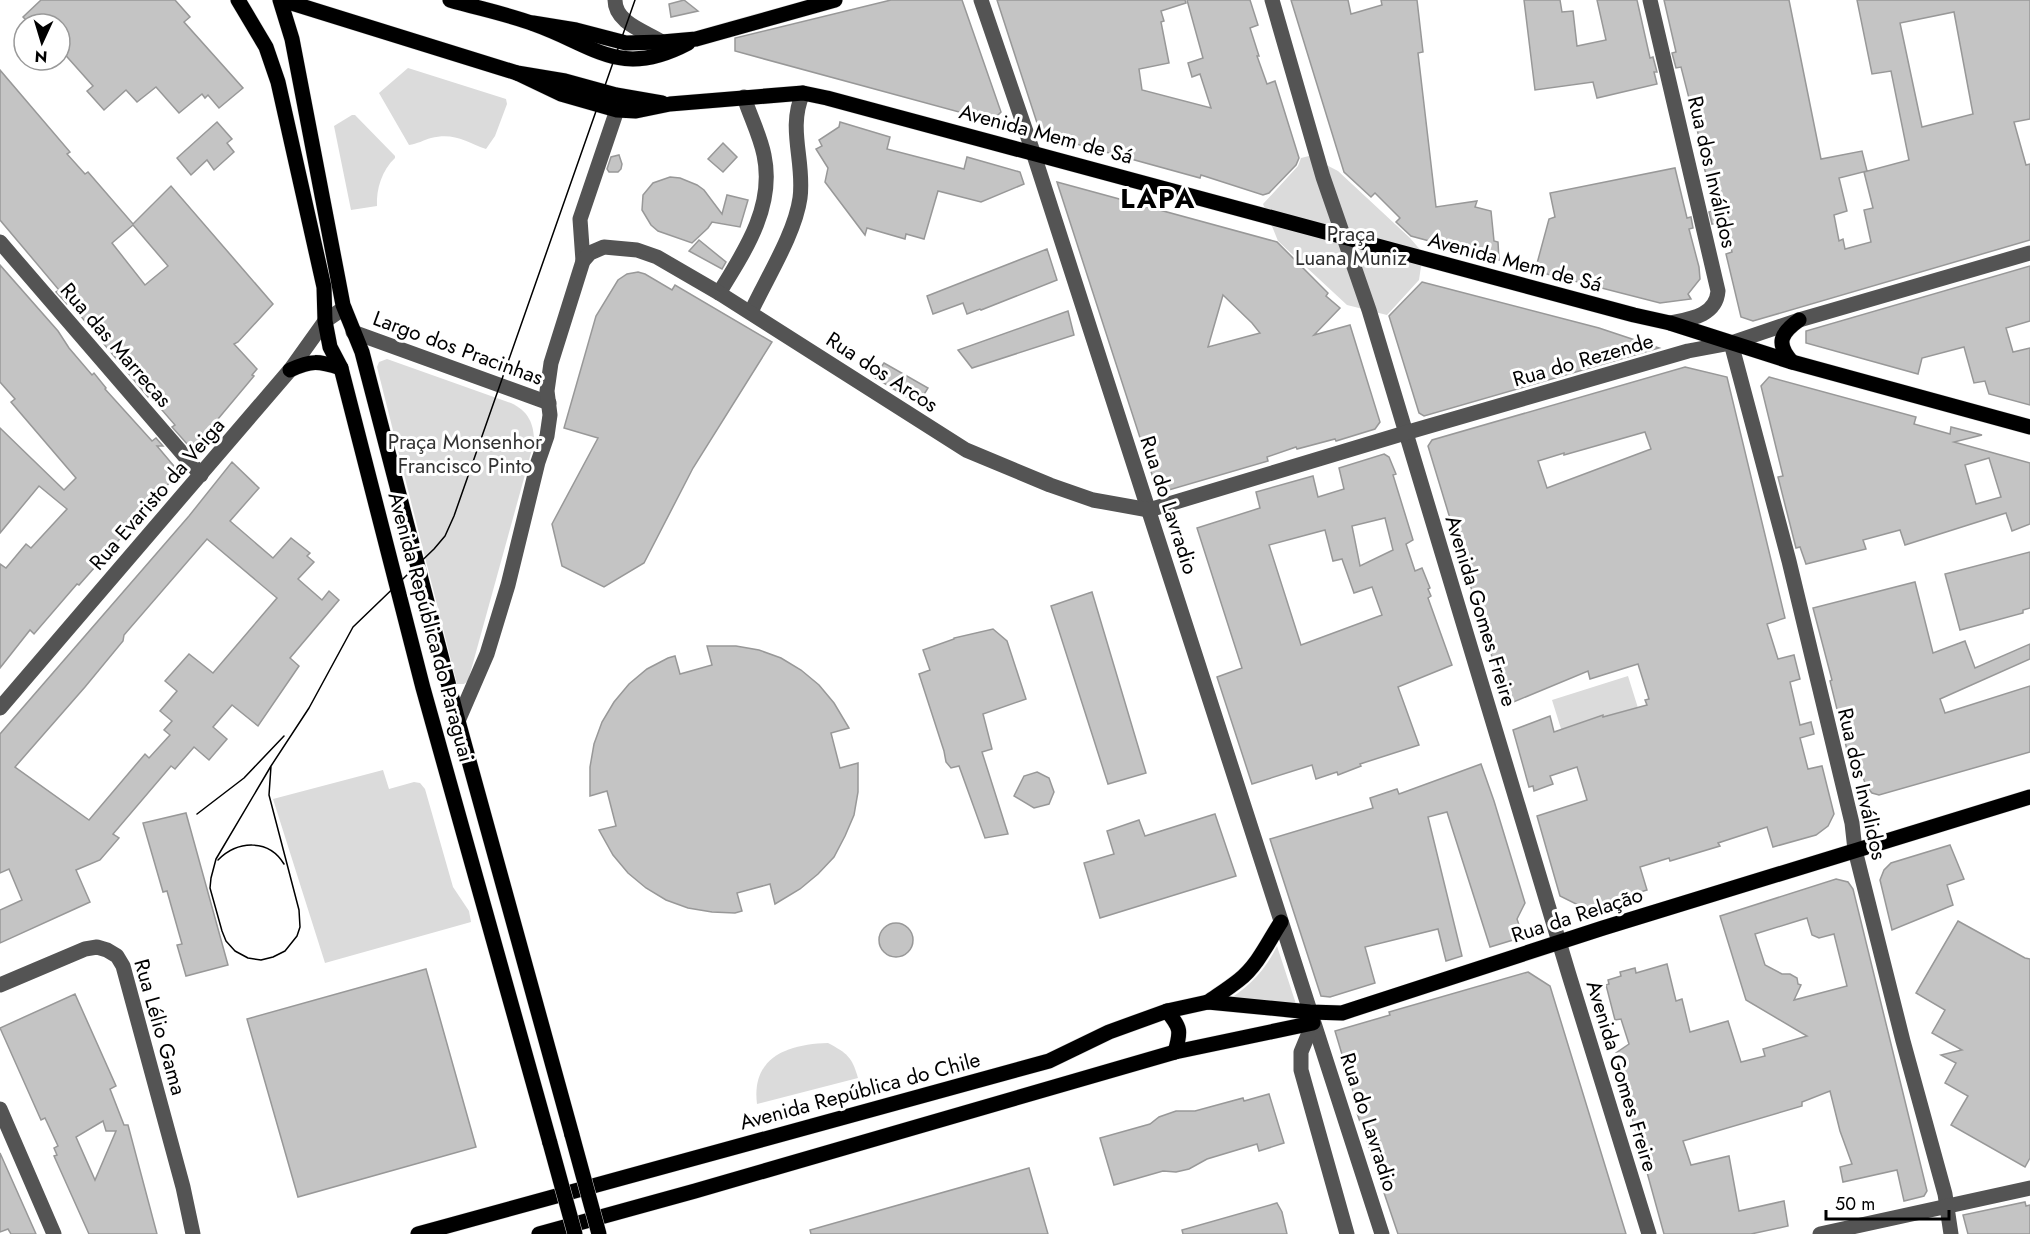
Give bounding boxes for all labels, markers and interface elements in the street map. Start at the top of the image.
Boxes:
north arrow [12,12,72,72]
text: N [34,45,48,68]
street label: Rua dos Inválidos [1680,93,1744,251]
street label: Avenida Mem de Sá [956,96,1136,172]
district label: LAPA [1120,179,1196,218]
park label: Praça Luana Muniz [1295,219,1407,273]
street label: Avenida Mem de Sá [1425,224,1605,300]
street label: Rua das Marrecas [53,276,179,414]
street label: Largo dos Pracinhas [369,303,547,393]
street label: Rua dos Arcos [820,325,944,419]
street label: Rua do Rezende [1509,326,1657,394]
street label: Rua Evaristo da Veiga [82,411,232,577]
park label: Praça Monsenhor Francisco Pinto [388,427,543,481]
street label: Rua do Lavradio [1133,432,1205,578]
street label: Avenida República do Paraguai [381,489,481,765]
street label: Avenida Gomes Freire [1438,512,1524,710]
street label: Rua dos Inválidos [1830,705,1894,863]
street label: Rua da Relação [1507,880,1647,950]
street label: Rua Lélio Gama [126,955,194,1099]
street label: Avenida Gomes Freire [1579,977,1665,1175]
street label: Avenida República do Chile [736,1044,984,1138]
street label: Rua do Lavradio [1333,1049,1405,1195]
scale bar [1826,1183,1949,1221]
text: 50 m [1835,1191,1875,1217]

